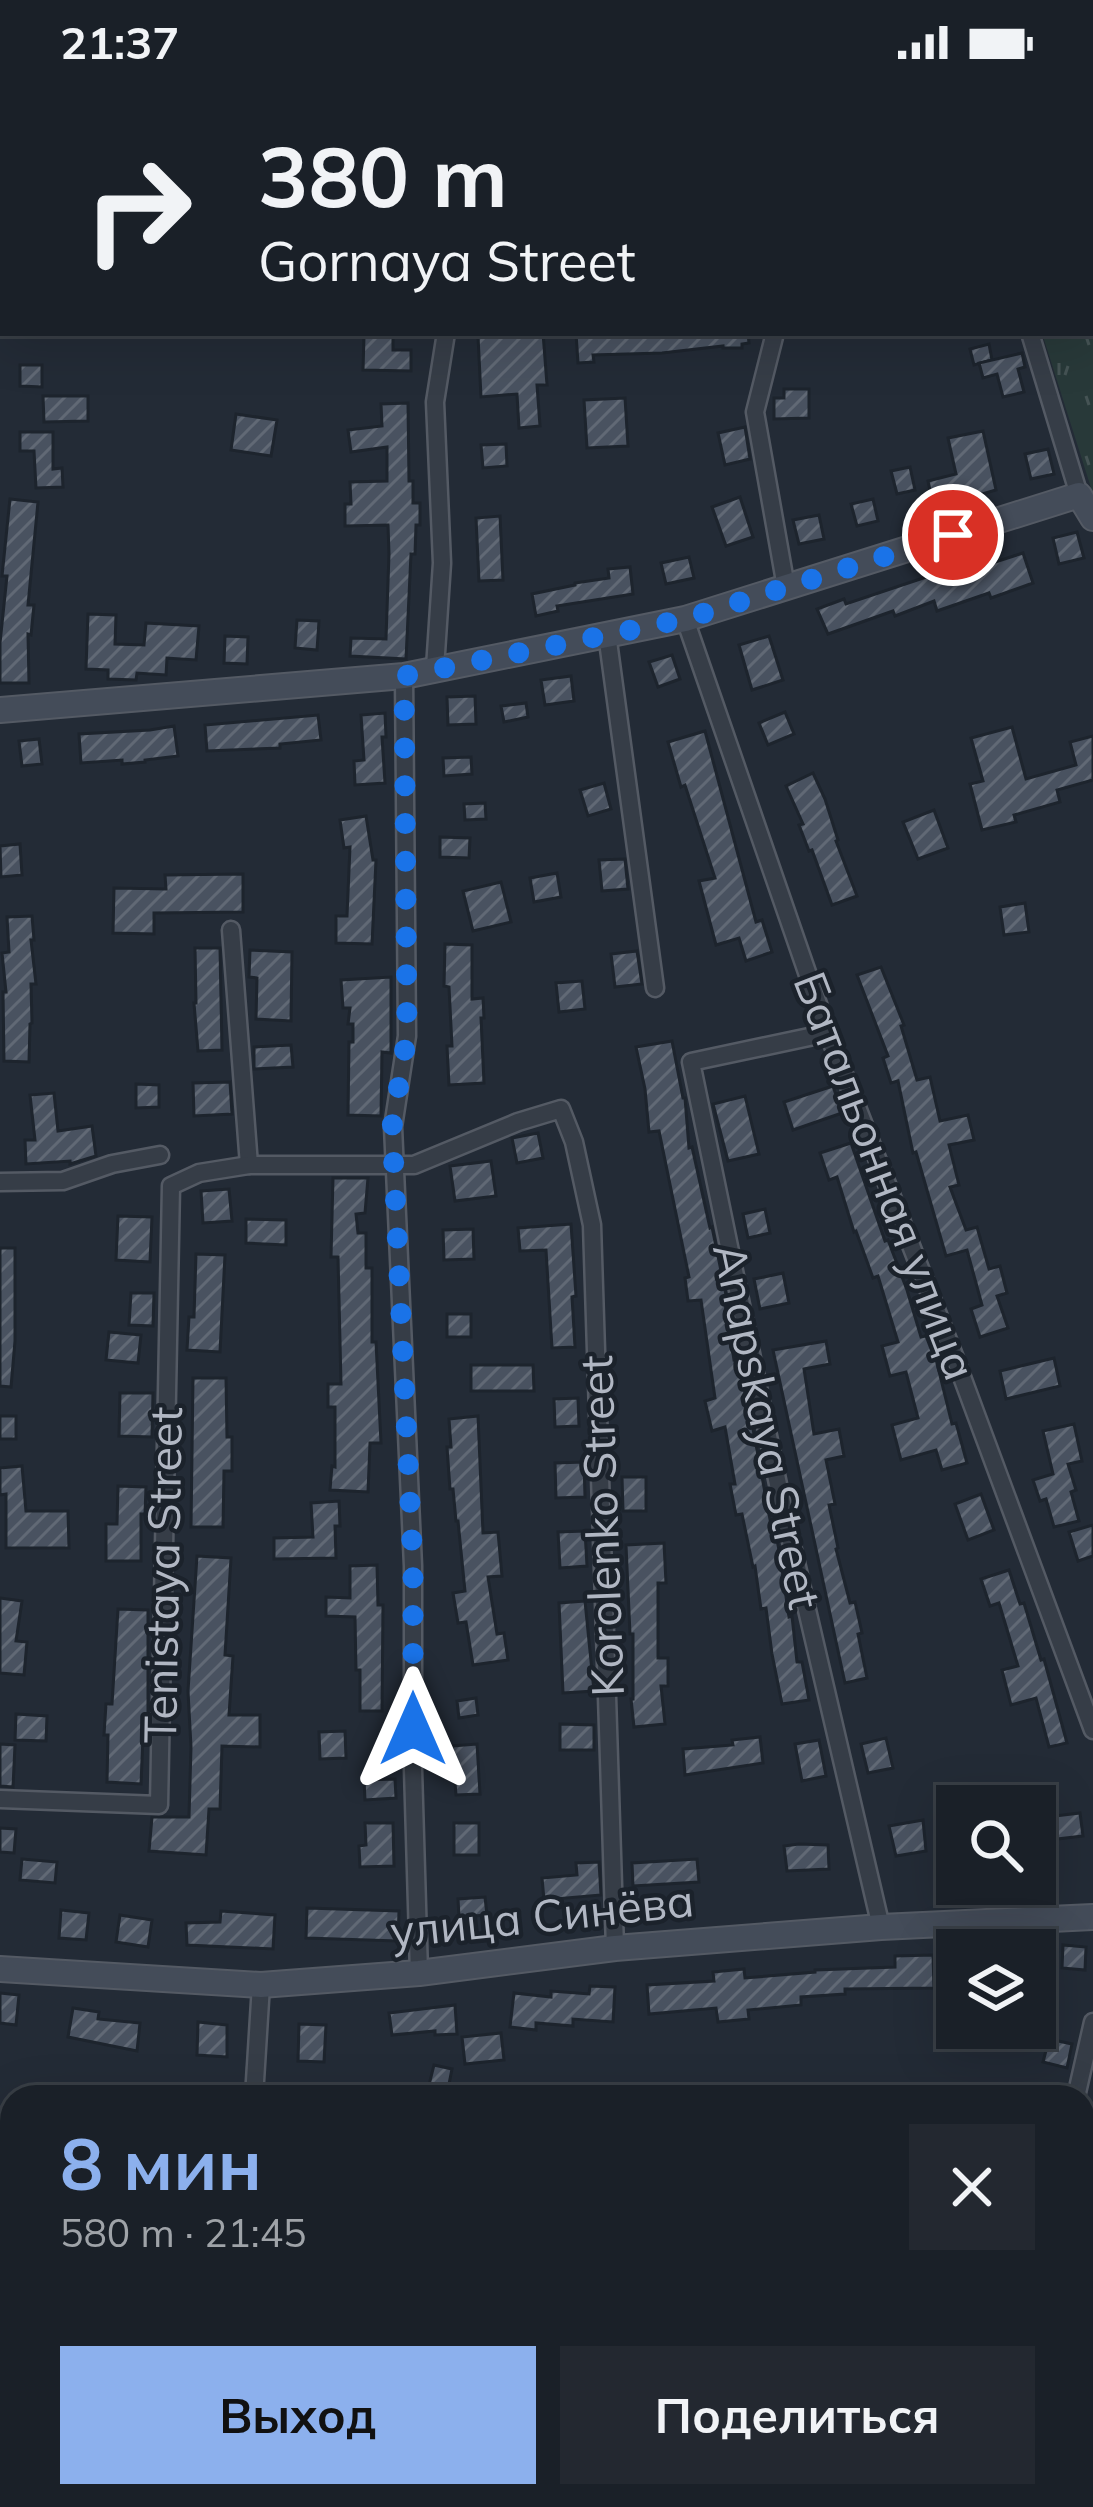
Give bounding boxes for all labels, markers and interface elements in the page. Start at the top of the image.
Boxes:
text: 21:37 [60,14,179,70]
text: 380 m [258,123,508,228]
icon: right [60,132,216,288]
text: Gornaya Street [258,227,636,295]
pin [902,484,1004,586]
icon: arrive [920,502,986,568]
street label: Батальонная улица [782,964,989,1387]
street label: Anapskaya Street [702,1238,834,1614]
street label: Korolenko Street [567,1354,635,1698]
street label: Tenistaya Street [131,1406,193,1744]
position arrow [350,1666,476,1792]
map controls [936,1785,1056,2049]
button: search [936,1785,1056,1905]
street label: улица Синёва [387,1871,696,1959]
button: layers [936,1929,1056,2049]
text: 8 мин [60,2118,262,2208]
button: close [909,2124,1035,2250]
text: 580 m · 21:45 [60,2208,306,2257]
button: Выход [60,2346,536,2484]
button: Поделиться [560,2346,1035,2484]

